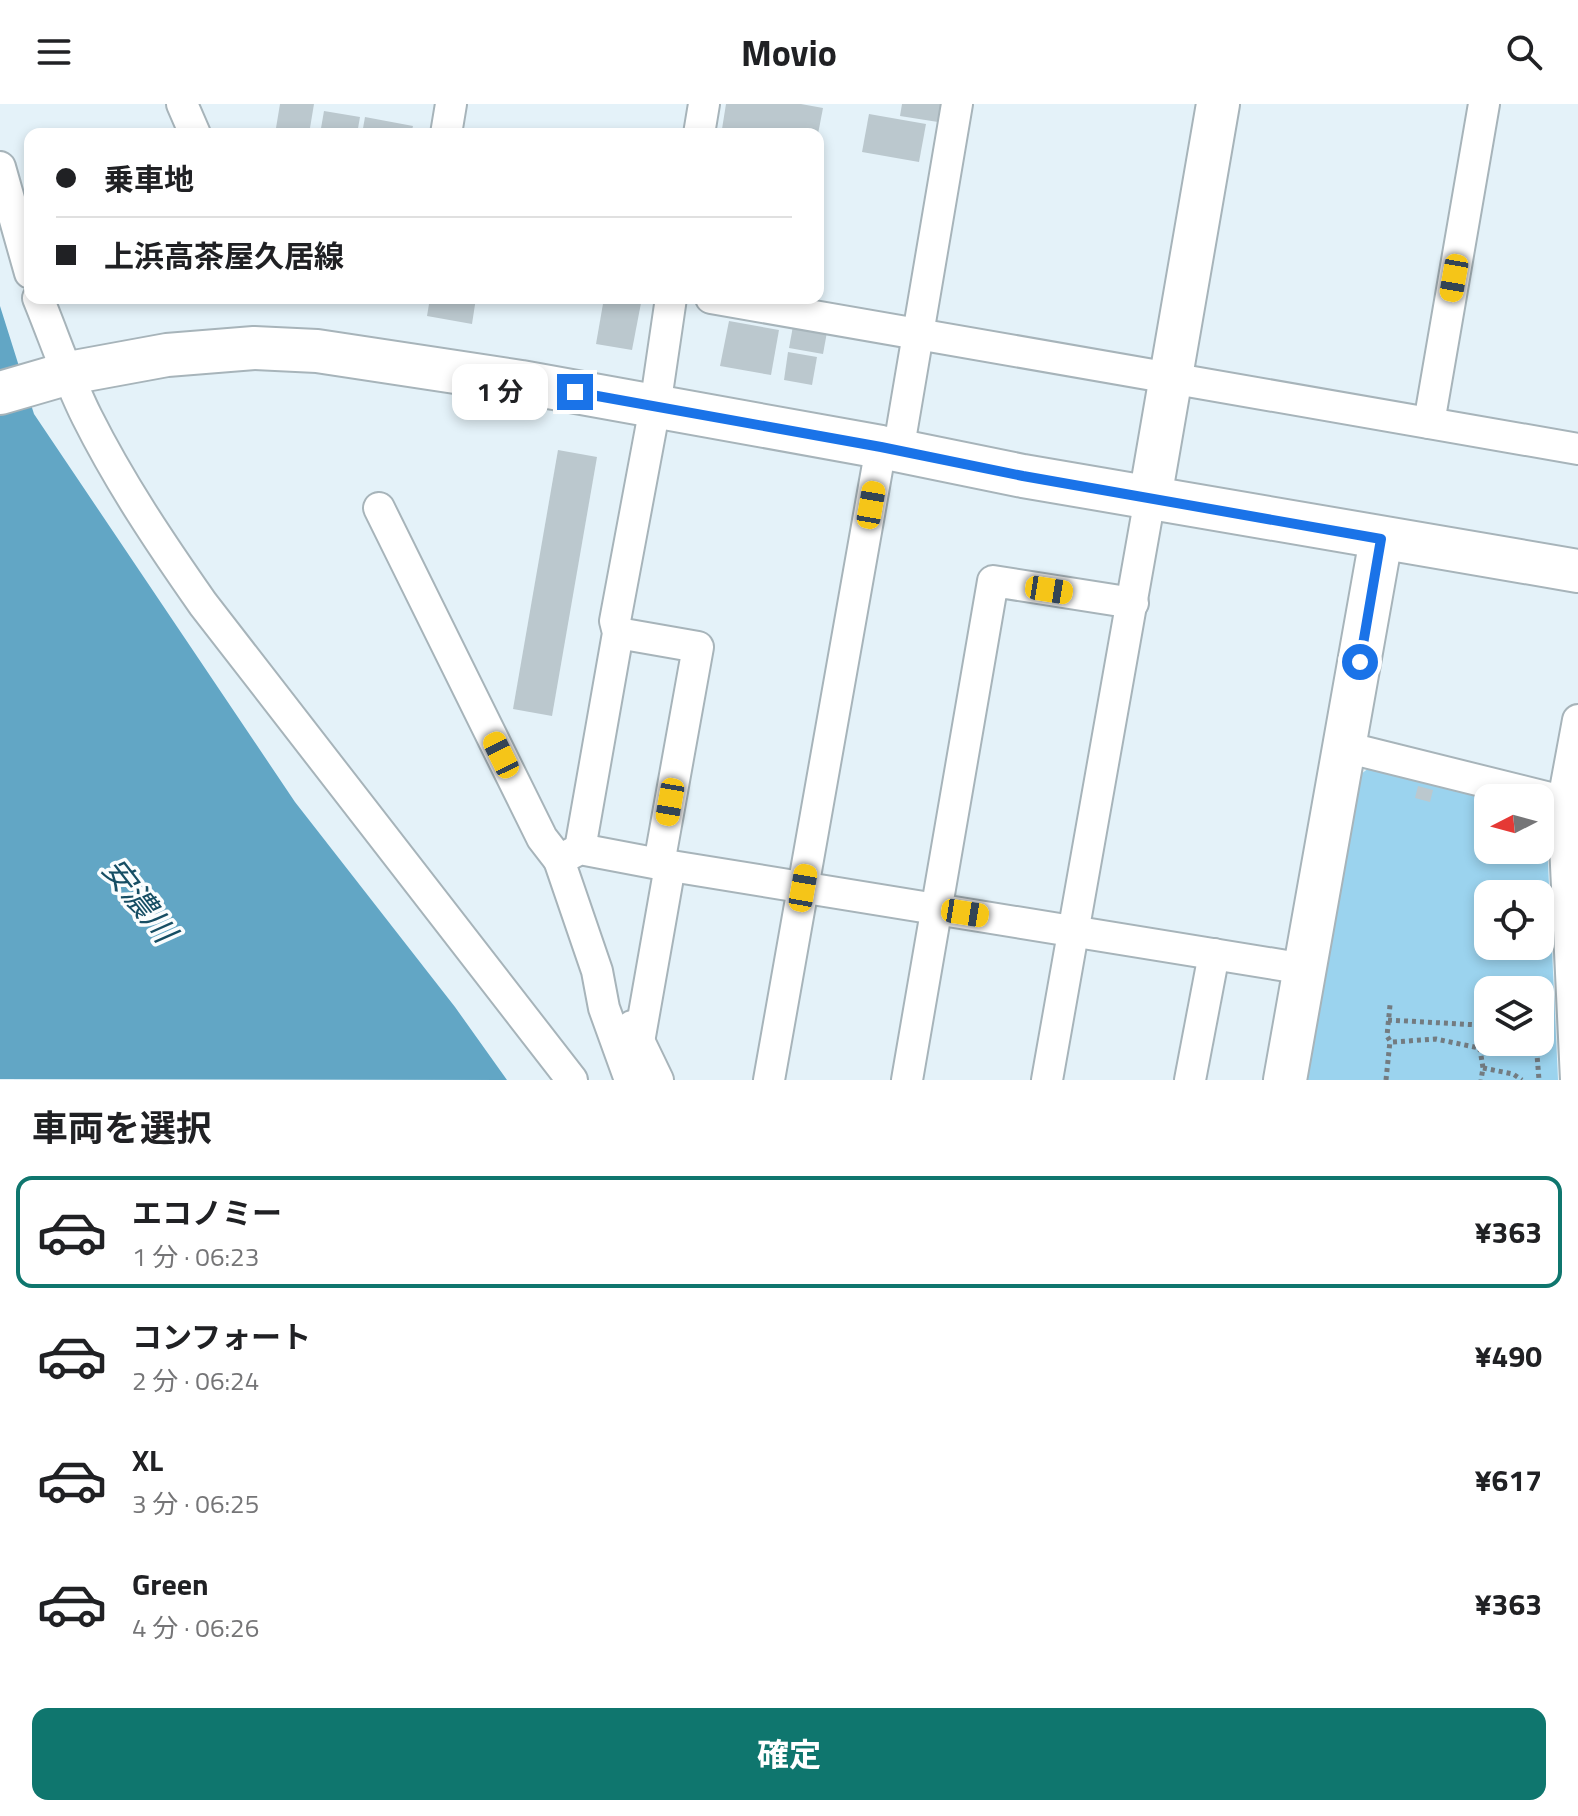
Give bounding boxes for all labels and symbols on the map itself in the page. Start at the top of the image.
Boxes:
car [1438,252,1470,304]
callout: 1 分 [451,364,547,420]
route end [557,374,593,410]
car [855,479,887,531]
car [1023,574,1075,606]
route start [1342,644,1378,680]
car [480,728,522,782]
car [654,776,686,828]
north arrow [1474,784,1554,864]
water label: 安濃川 [91,847,190,954]
car [787,862,819,914]
car [939,897,991,929]

